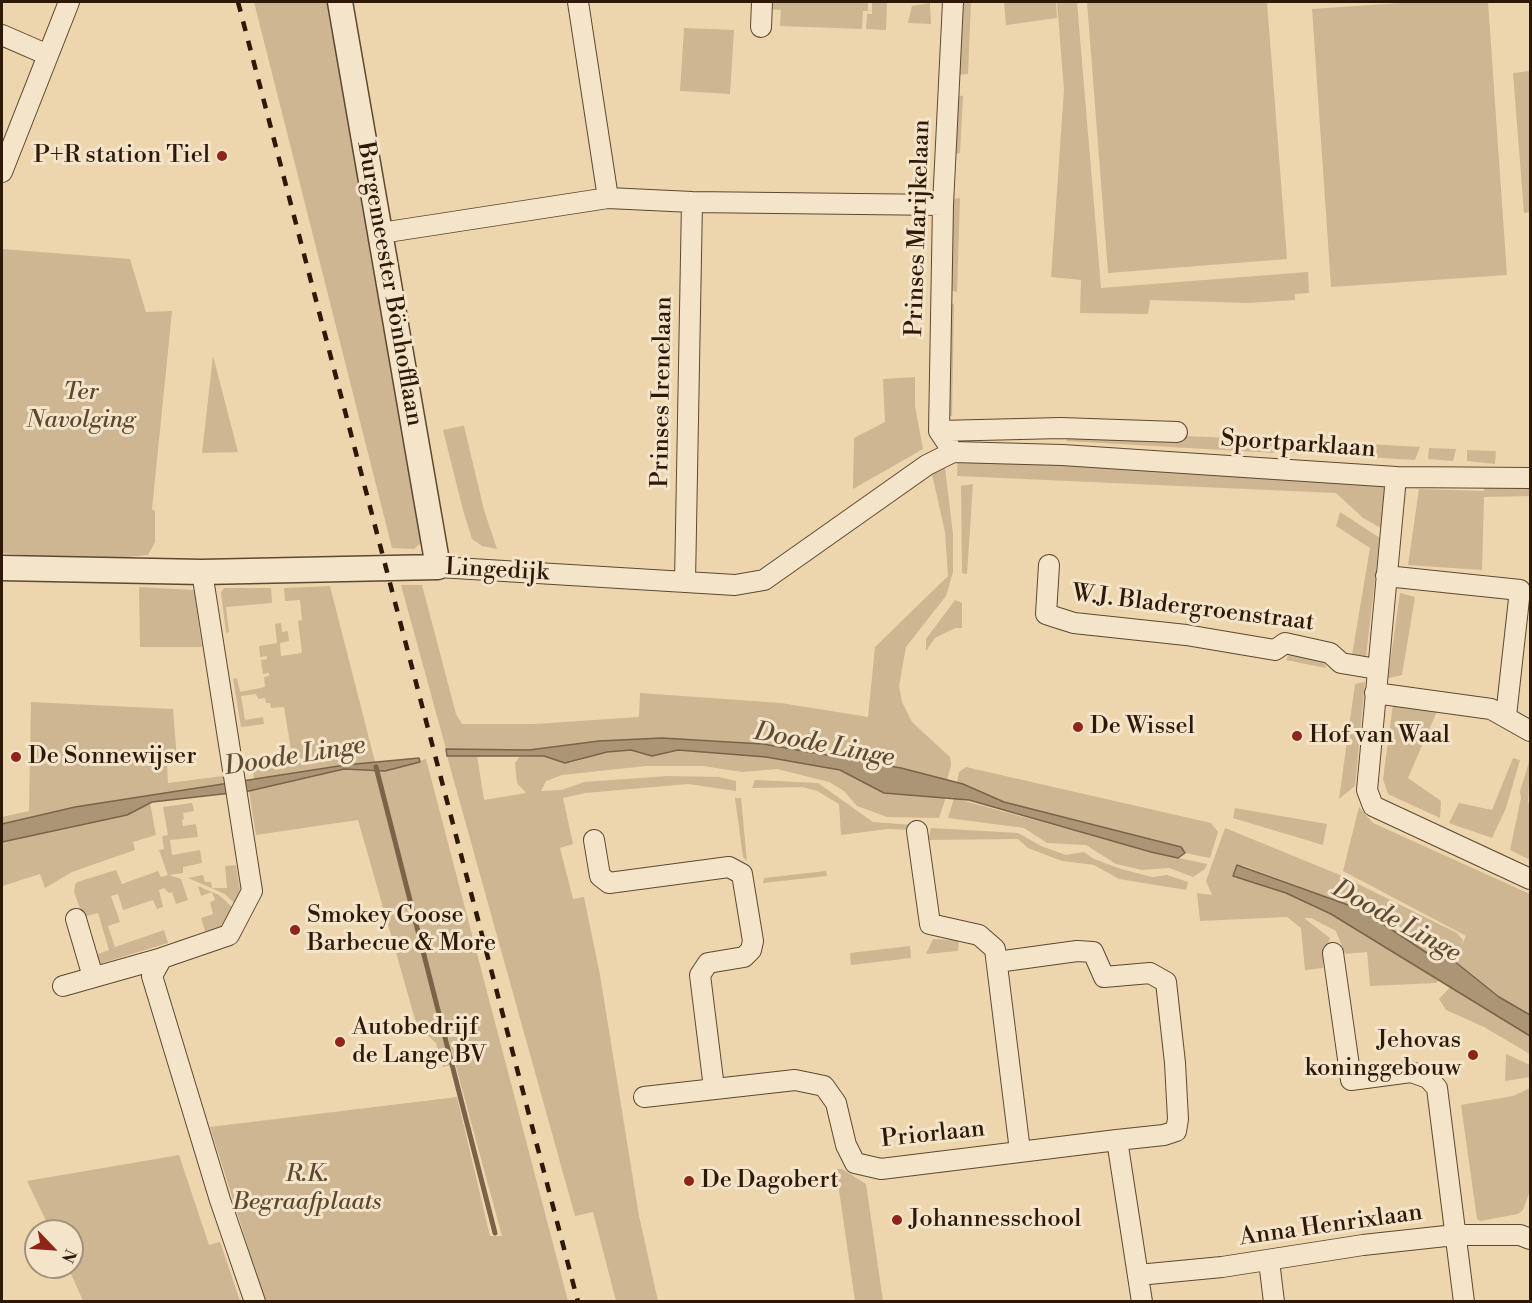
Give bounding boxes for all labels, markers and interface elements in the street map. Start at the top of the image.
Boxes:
street label: Prinses Marijkelaan [901,119,937,337]
street label: Burgemeester Bönhofflaan [350,139,428,429]
place label: P+R station Tiel [33,142,210,170]
marker: P+R station Tiel [215,149,229,163]
street label: Prinses Irenelaan [647,296,679,488]
park label: Ter Navolging [26,379,136,435]
street label: Sportparklaan [1220,425,1376,465]
street label: Lingedijk [444,554,550,588]
street label: W.J. Bladergroenstraat [1070,580,1316,638]
place label: De Wissel [1090,713,1195,741]
water label: Doode Linge [751,717,897,775]
marker: De Wissel [1071,720,1085,734]
place label: Hof van Waal [1309,722,1450,750]
marker: Hof van Waal [1290,729,1304,743]
water label: Doode Linge [222,730,368,784]
place label: De Sonnewijser [28,743,197,771]
marker: De Sonnewijser [9,750,23,764]
water label: Doode Linge [1326,874,1466,970]
place label: Smokey Goose Barbecue & More [307,902,496,958]
marker: Smokey Goose Barbecue & More [288,923,302,937]
place label: Autobedrijf de Lange BV [352,1014,487,1070]
place label: Jehovas koninggebouw [1305,1027,1461,1083]
marker: Autobedrijf de Lange BV [333,1035,347,1049]
marker: Jehovas koninggebouw [1466,1048,1480,1062]
street label: Priorlaan [880,1115,986,1155]
park label: R.K. Begraafplaats [233,1161,381,1217]
place label: De Dagobert [701,1167,839,1195]
marker: De Dagobert [682,1174,696,1188]
street label: Anna Henrixlaan [1238,1199,1424,1253]
place label: Johannesschool [909,1206,1081,1234]
marker: Johannesschool [890,1213,904,1227]
north arrow [24,1219,84,1279]
text: N [57,1246,80,1266]

